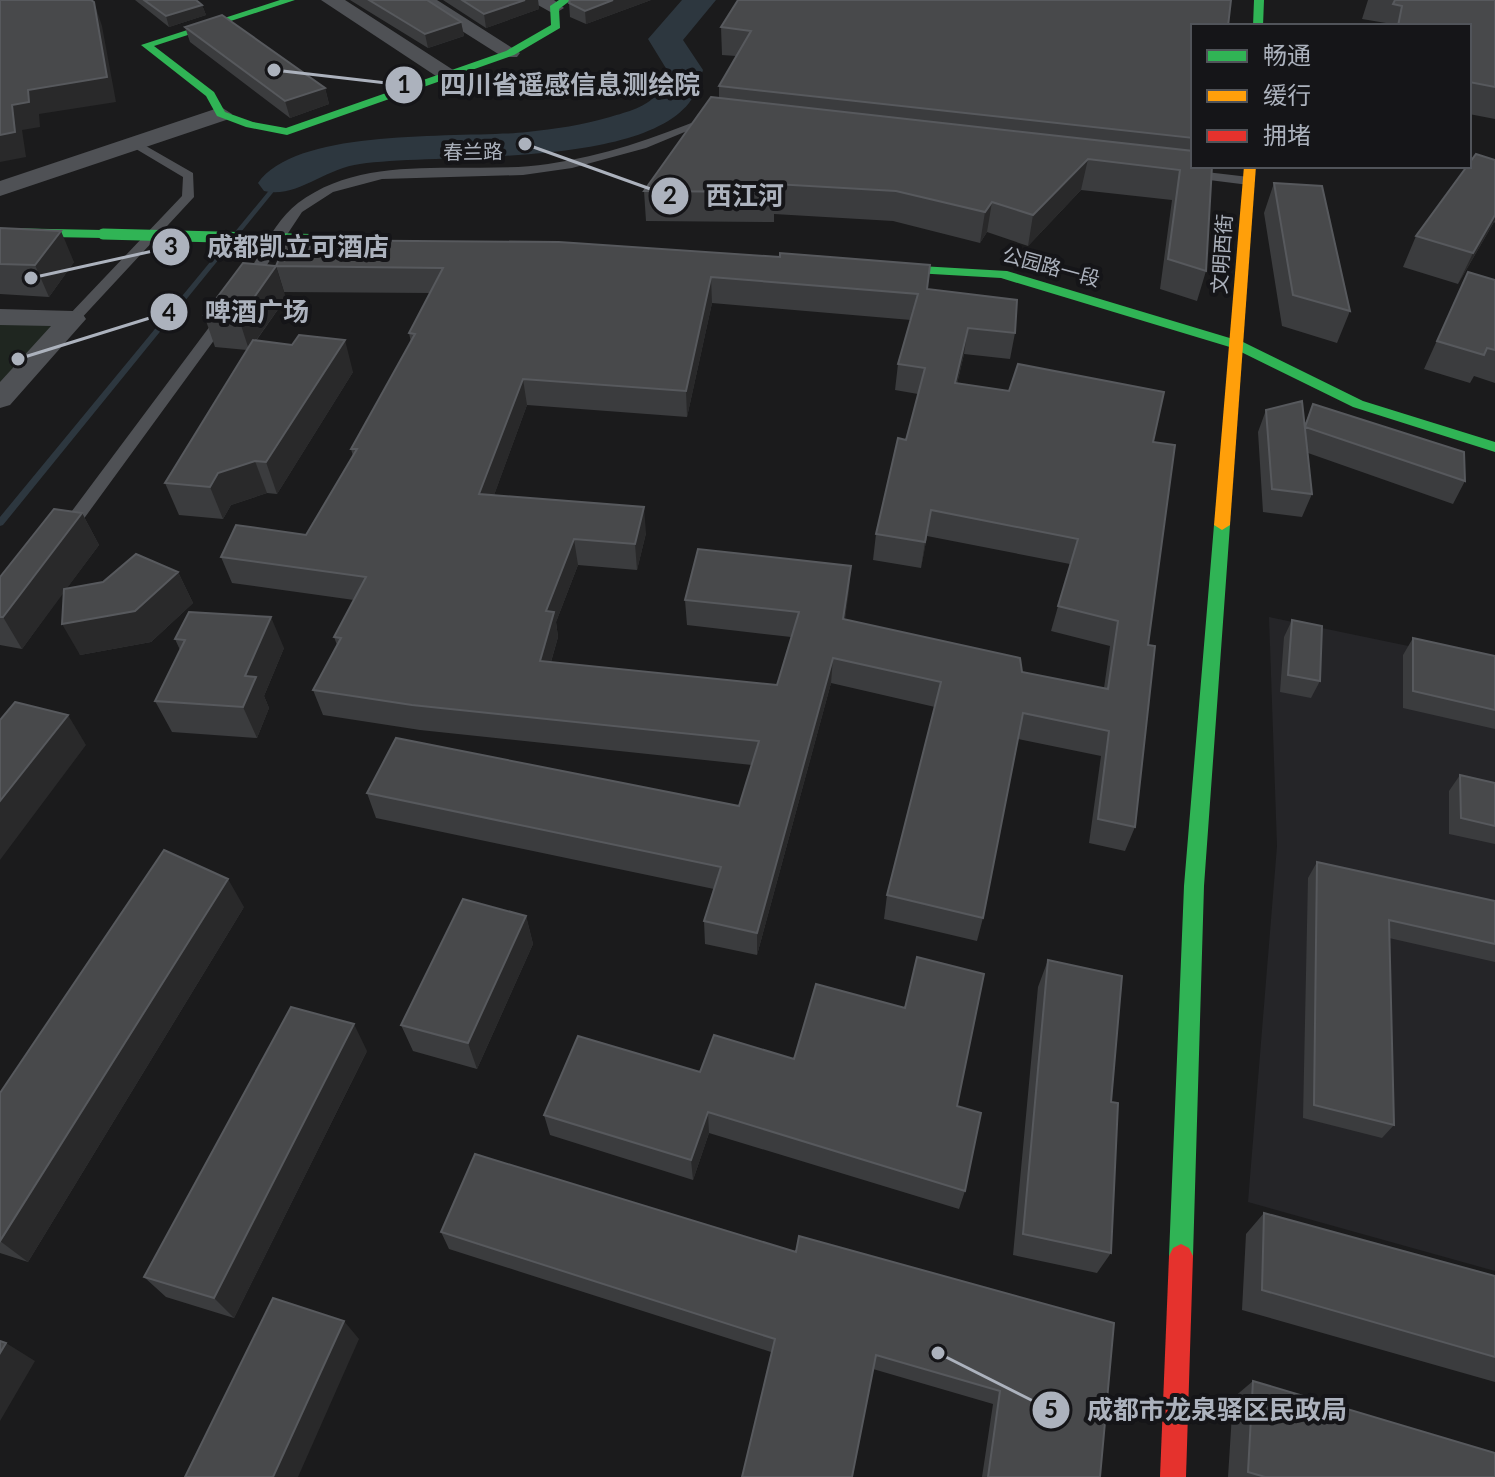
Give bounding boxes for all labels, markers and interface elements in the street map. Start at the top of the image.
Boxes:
legend [1191,24,1471,168]
text: 畅通 [1263,40,1311,69]
callout: 四川省遥感信息测绘院 [384,60,716,110]
text: 四川省遥感信息测绘院 [440,68,700,100]
text: 1 [397,69,411,98]
text: 缓行 [1263,80,1311,109]
text: 拥堵 [1263,120,1311,149]
street label: 春兰路 [443,138,503,164]
callout: 西江河 [650,171,800,221]
text: 西江河 [706,179,784,211]
text: 2 [663,180,677,209]
street label: 文明西街 [1206,213,1236,295]
callout: 成都凯立可酒店 [151,222,405,272]
text: 成都凯立可酒店 [207,230,389,262]
text: 3 [164,231,178,260]
street label: 公园路一段 [1000,242,1103,291]
callout: 啤酒广场 [149,287,325,337]
text: 啤酒广场 [205,295,309,327]
text: 4 [162,297,176,326]
callout: 成都市龙泉驿区民政局 [1031,1385,1363,1435]
text: 成都市龙泉驿区民政局 [1087,1393,1347,1425]
text: 5 [1044,1394,1058,1423]

